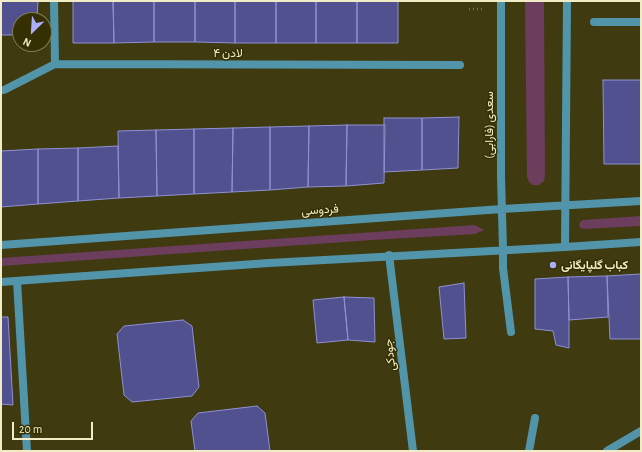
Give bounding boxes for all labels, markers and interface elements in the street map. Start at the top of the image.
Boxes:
north arrow [12,12,52,52]
text: N [21,36,33,49]
street label: لادن ۴ [213,46,243,60]
street label: سعدی (فارابی) [482,91,496,159]
street label: فردوسی [301,202,339,218]
place label: کباب گلپایگانی [561,258,628,272]
marker: کباب گلپایگانی [548,260,558,270]
street label: جودکی [381,338,399,372]
scale bar [14,414,95,440]
text: 20 m [19,423,42,435]

